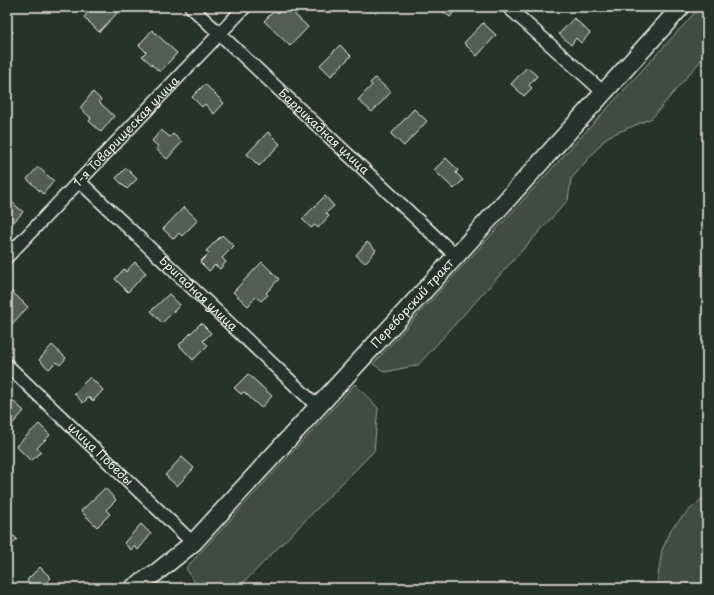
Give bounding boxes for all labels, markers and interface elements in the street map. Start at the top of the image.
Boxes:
street label: 1-я Товарищеская улица [68,71,183,190]
street label: Баррикадная улица [275,84,374,178]
street label: Бригадная улица [156,251,242,335]
street label: Переборский тракт [366,254,458,351]
street label: улица Победы [64,418,138,489]

